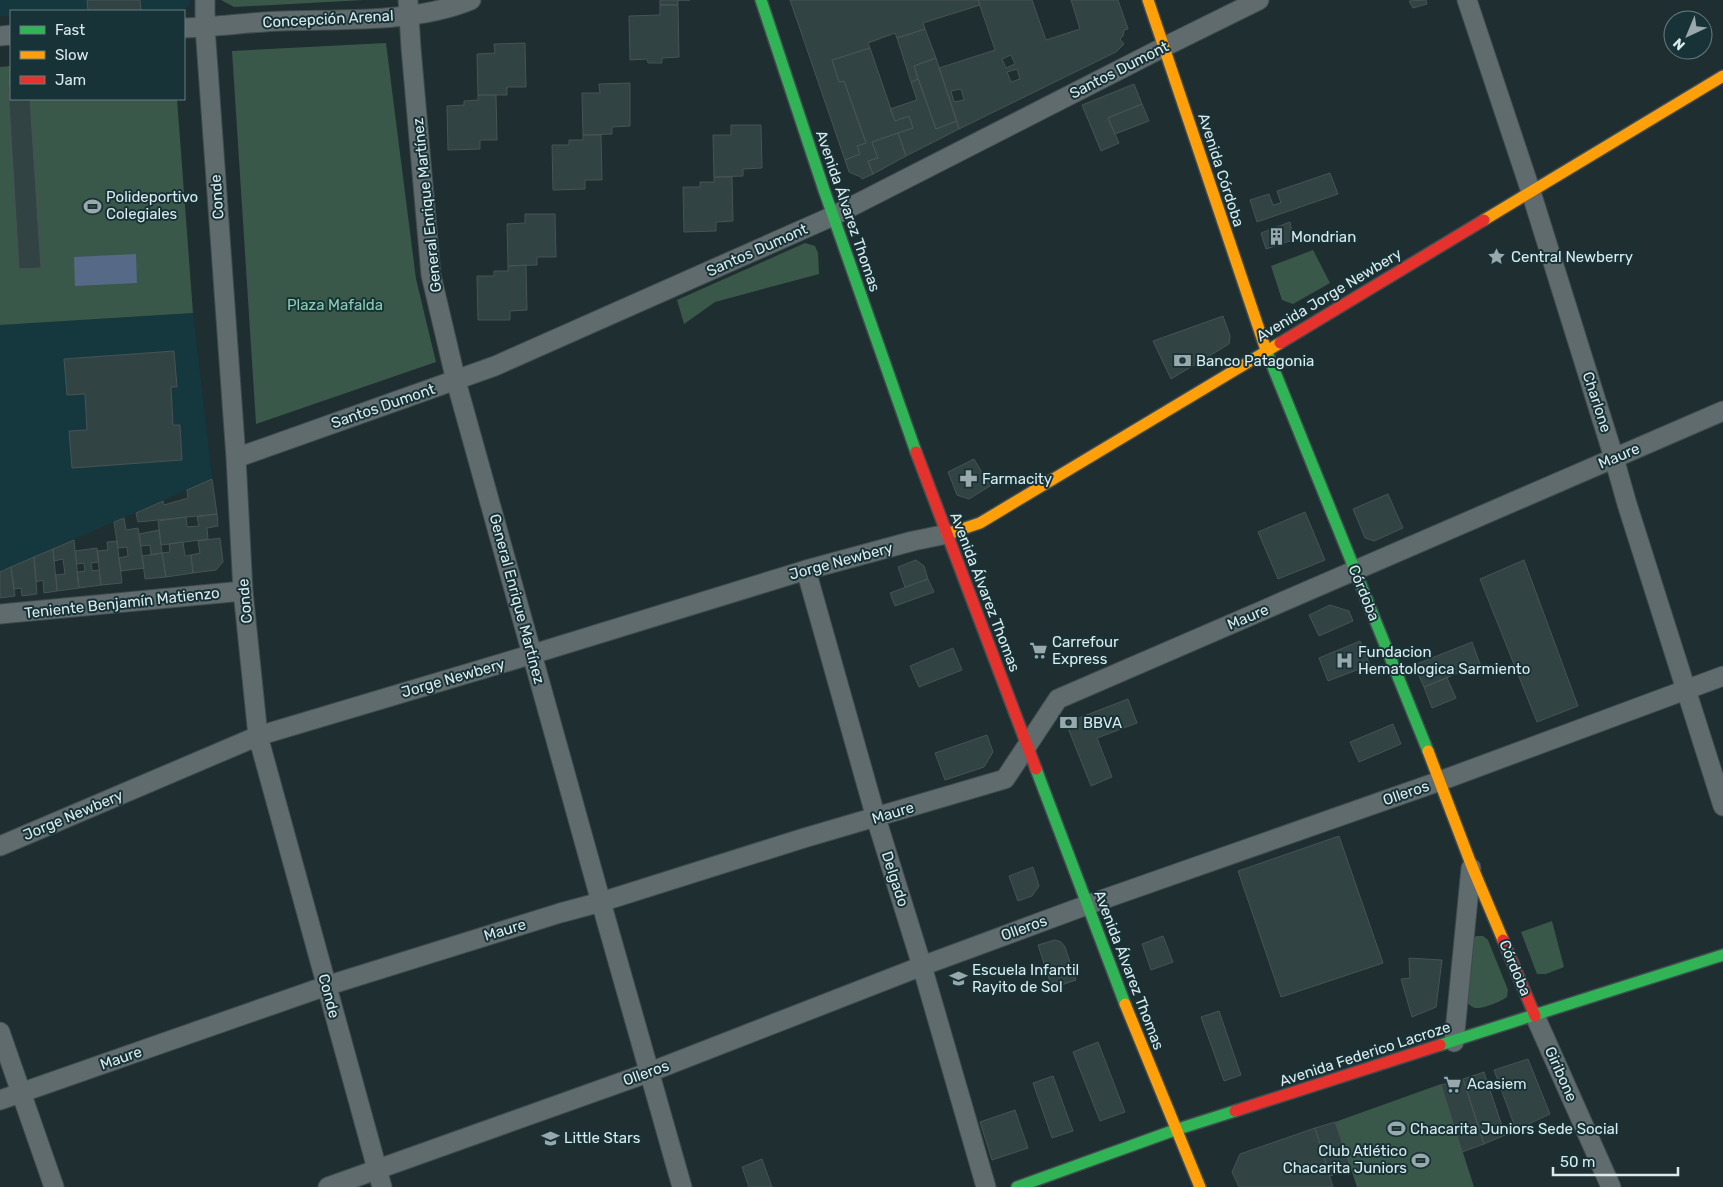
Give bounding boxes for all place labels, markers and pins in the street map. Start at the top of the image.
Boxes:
place label: Polideportivo Colegiales [106,188,198,223]
sports icon: Polideportivo Colegiales [82,196,102,216]
building icon: Mondrian [1267,227,1287,247]
place label: Mondrian [1291,228,1356,246]
place icon: Central Newberry [1487,247,1507,267]
place label: Central Newberry [1511,248,1633,266]
bank icon: Banco Patagonia [1172,351,1192,371]
place label: Banco Patagonia [1196,352,1314,370]
pharmacy icon: Farmacity [958,469,978,489]
place label: Farmacity [982,470,1052,488]
place label: Carrefour Express [1052,633,1119,668]
supermarket icon: Carrefour Express [1028,641,1048,661]
place label: Fundacion Hematologica Sarmiento [1358,643,1530,678]
hospital icon: Fundacion Hematologica Sarmiento [1334,651,1354,671]
bank icon: BBVA [1059,713,1079,733]
place label: BBVA [1083,714,1122,732]
place label: Escuela Infantil Rayito de Sol [972,961,1079,996]
school or university icon: Escuela Infantil Rayito de Sol [948,969,968,989]
supermarket icon: Acasiem [1443,1074,1463,1094]
place label: Acasiem [1467,1075,1527,1093]
sports icon: Chacarita Juniors Sede Social [1386,1119,1406,1139]
place label: Chacarita Juniors Sede Social [1410,1120,1618,1138]
school or university icon: Little Stars [540,1128,560,1148]
place label: Little Stars [564,1129,641,1147]
place label: Club Atlético Chacarita Juniors [1283,1142,1407,1177]
sports icon: Club Atlético Chacarita Juniors [1411,1150,1431,1170]

